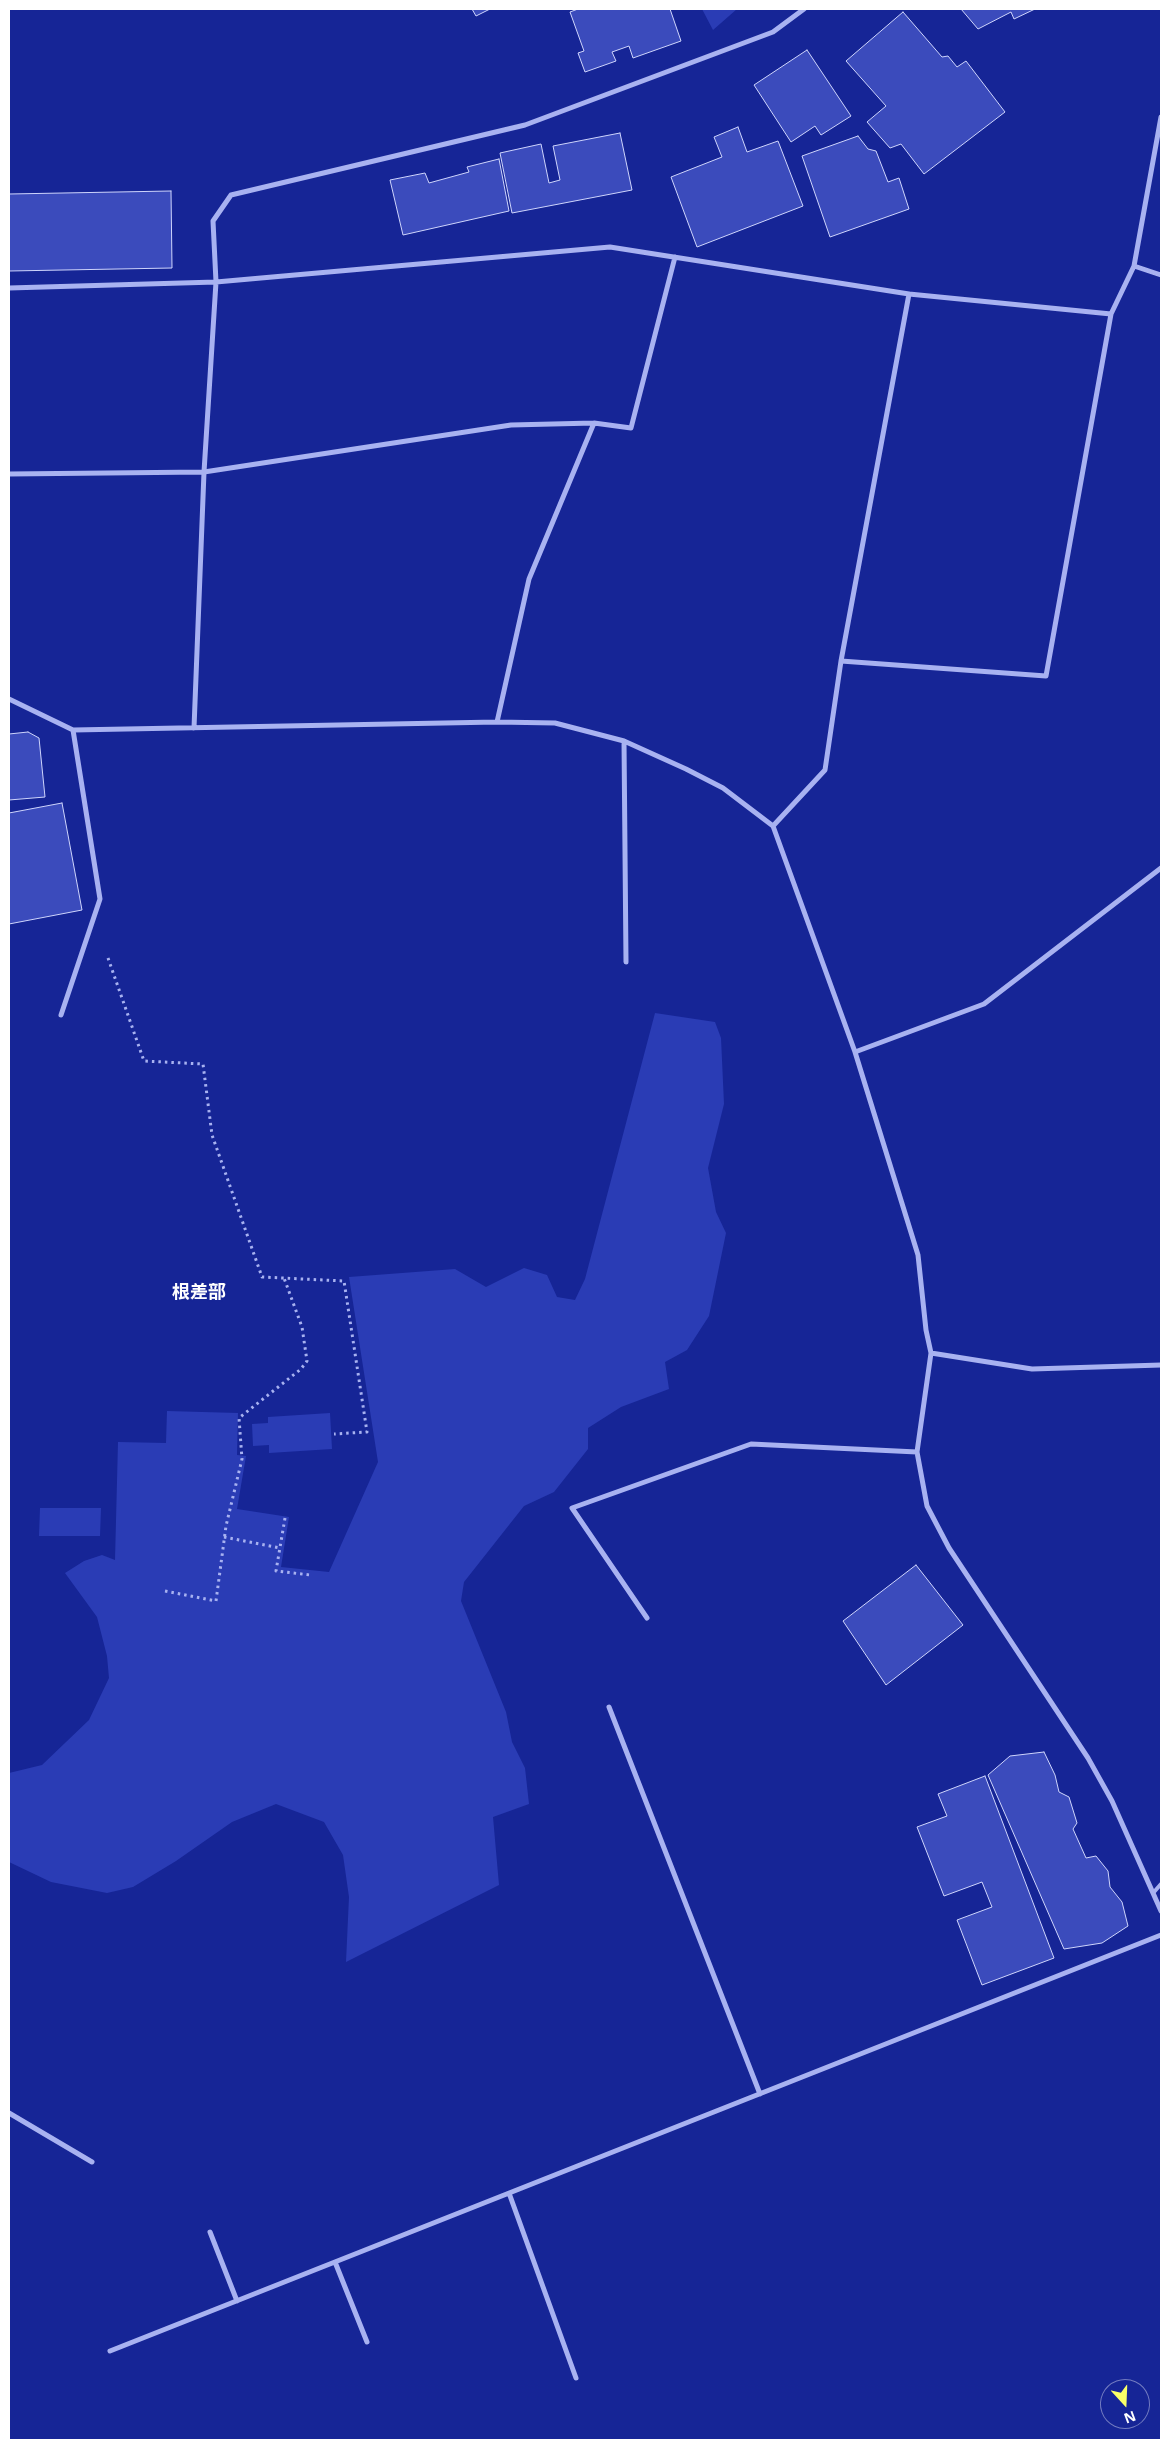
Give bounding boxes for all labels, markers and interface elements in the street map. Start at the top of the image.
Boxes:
district label: 根差部 [172,1282,226,1304]
north arrow [1100,2379,1150,2429]
text: N [1121,2407,1139,2428]

